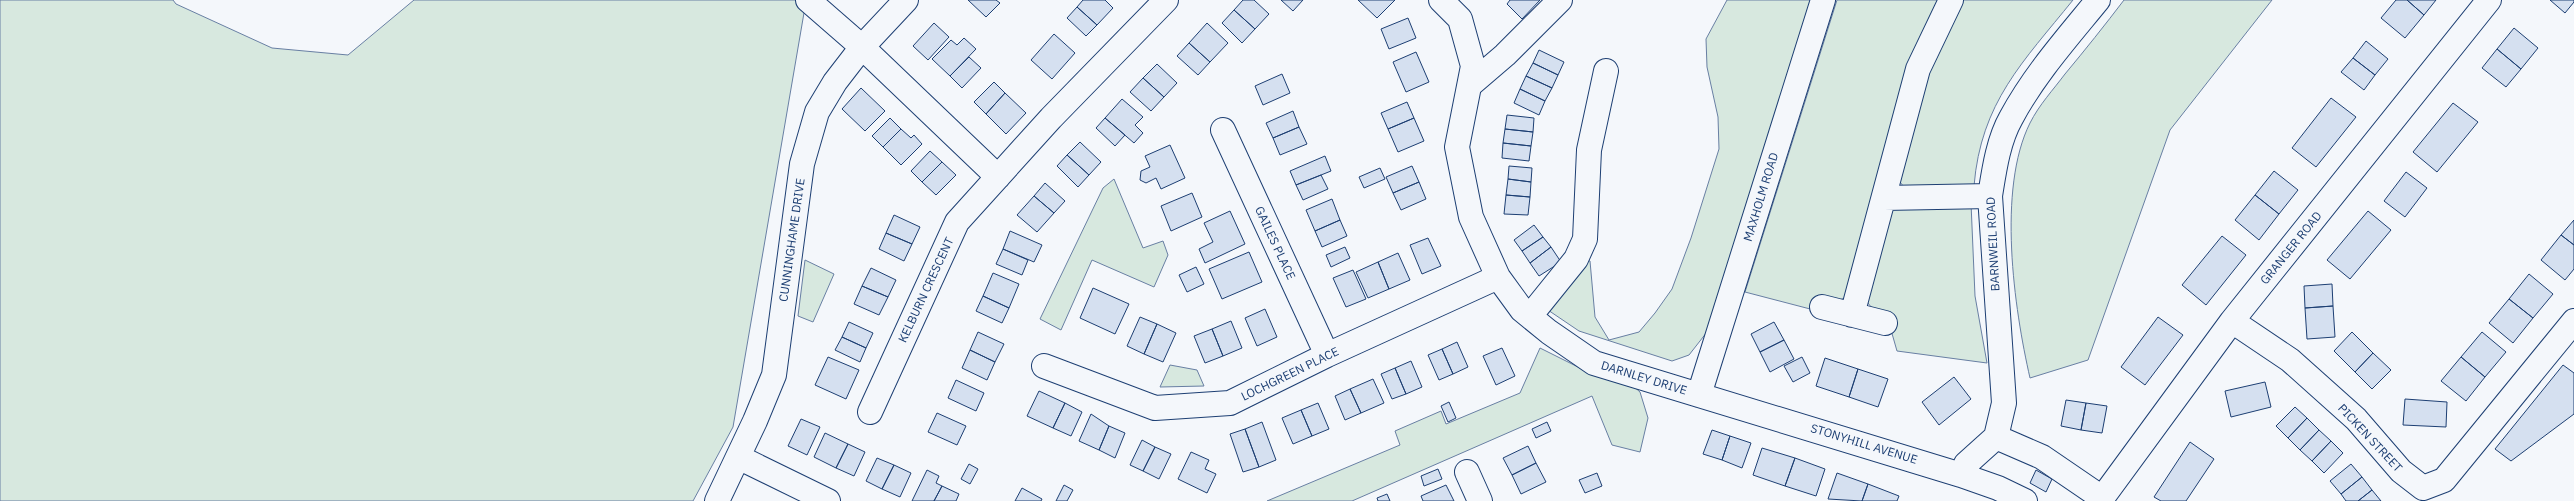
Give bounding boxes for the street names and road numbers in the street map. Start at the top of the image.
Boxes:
street label: MAXHOLM ROAD [1740,151,1781,243]
street label: CUNNINGHAME DRIVE [775,177,808,303]
street label: BARNWEIL ROAD [1983,196,2002,292]
street label: GAILES PLACE [1252,204,1299,282]
street label: GRANGER ROAD [2257,208,2325,287]
street label: KELBURN CRESCENT [895,235,957,345]
street label: LOCHGREEN PLACE [1238,343,1341,404]
street label: DARNLEY DRIVE [1599,357,1689,398]
street label: PICKEN STREET [2335,400,2406,475]
street label: STONYHILL AVENUE [1809,420,1919,467]

